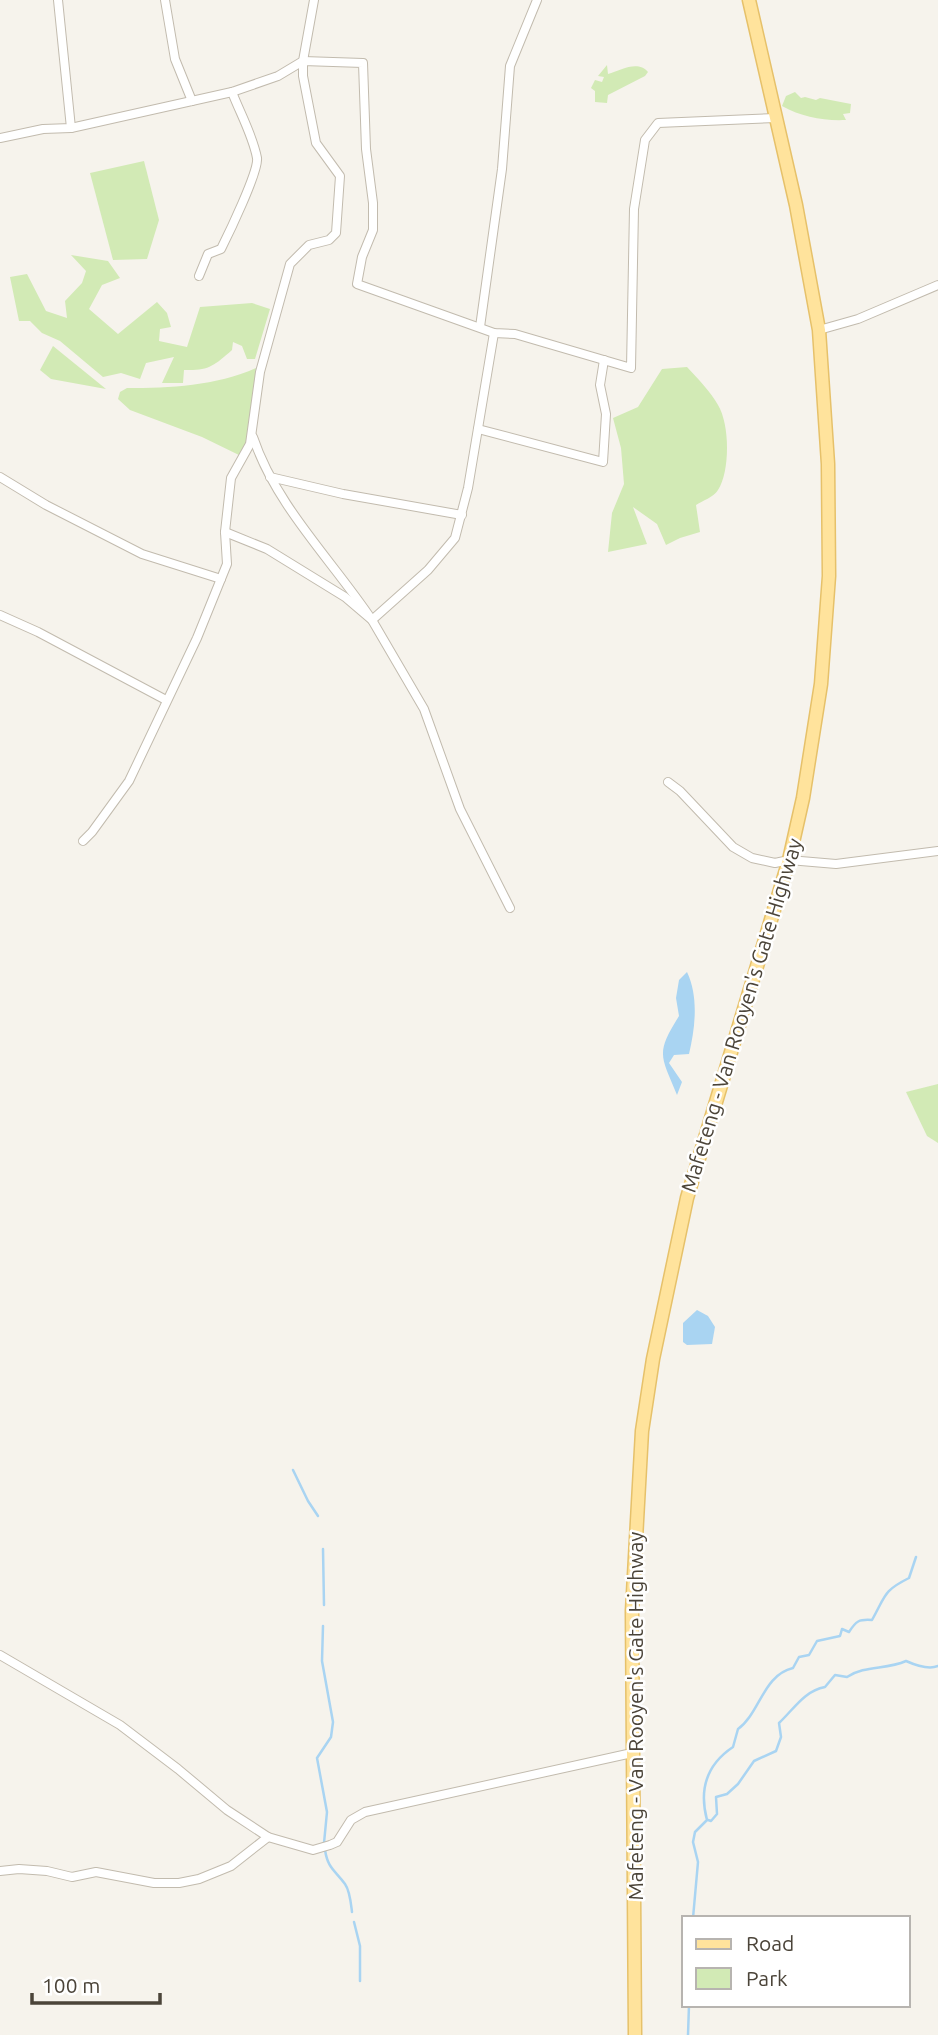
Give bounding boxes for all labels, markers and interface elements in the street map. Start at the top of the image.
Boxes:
street label: Mafeteng - Van Rooyen's Gate Highway [676,835,806,1195]
street label: Mafeteng - Van Rooyen's Gate Highway [623,1532,647,1900]
legend [682,1916,910,2007]
text: Road [746,1931,794,1955]
scale bar [32,1962,159,2006]
text: Park [746,1966,788,1990]
text: 100 m [42,1973,100,1997]

